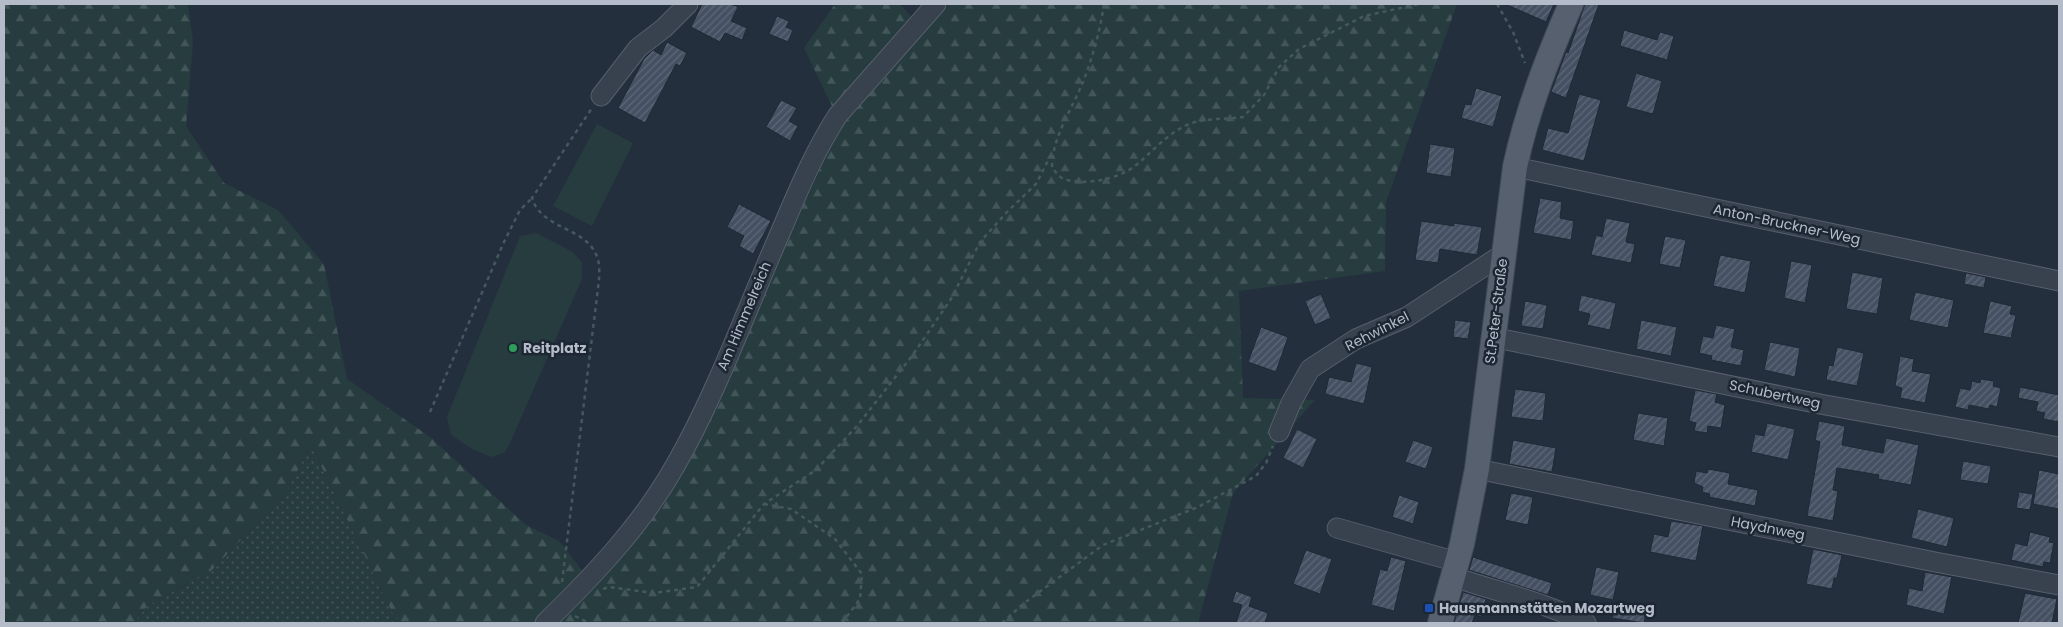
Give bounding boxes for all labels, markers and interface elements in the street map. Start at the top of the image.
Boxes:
street label: Anton-Bruckner-Weg [1712,199,1862,249]
street label: St.Peter-Straße [1480,257,1512,365]
street label: Am Himmelreich [712,258,776,374]
street label: Rehwinkel [1342,306,1412,356]
place label: Reitplatz [523,338,586,358]
marker: Reitplatz [507,342,519,354]
street label: Schubertweg [1728,375,1822,413]
street label: Haydnweg [1729,511,1807,545]
place label: Hausmannstätten Mozartweg [1439,598,1655,618]
marker: Hausmannstätten Mozartweg [1423,602,1435,614]

